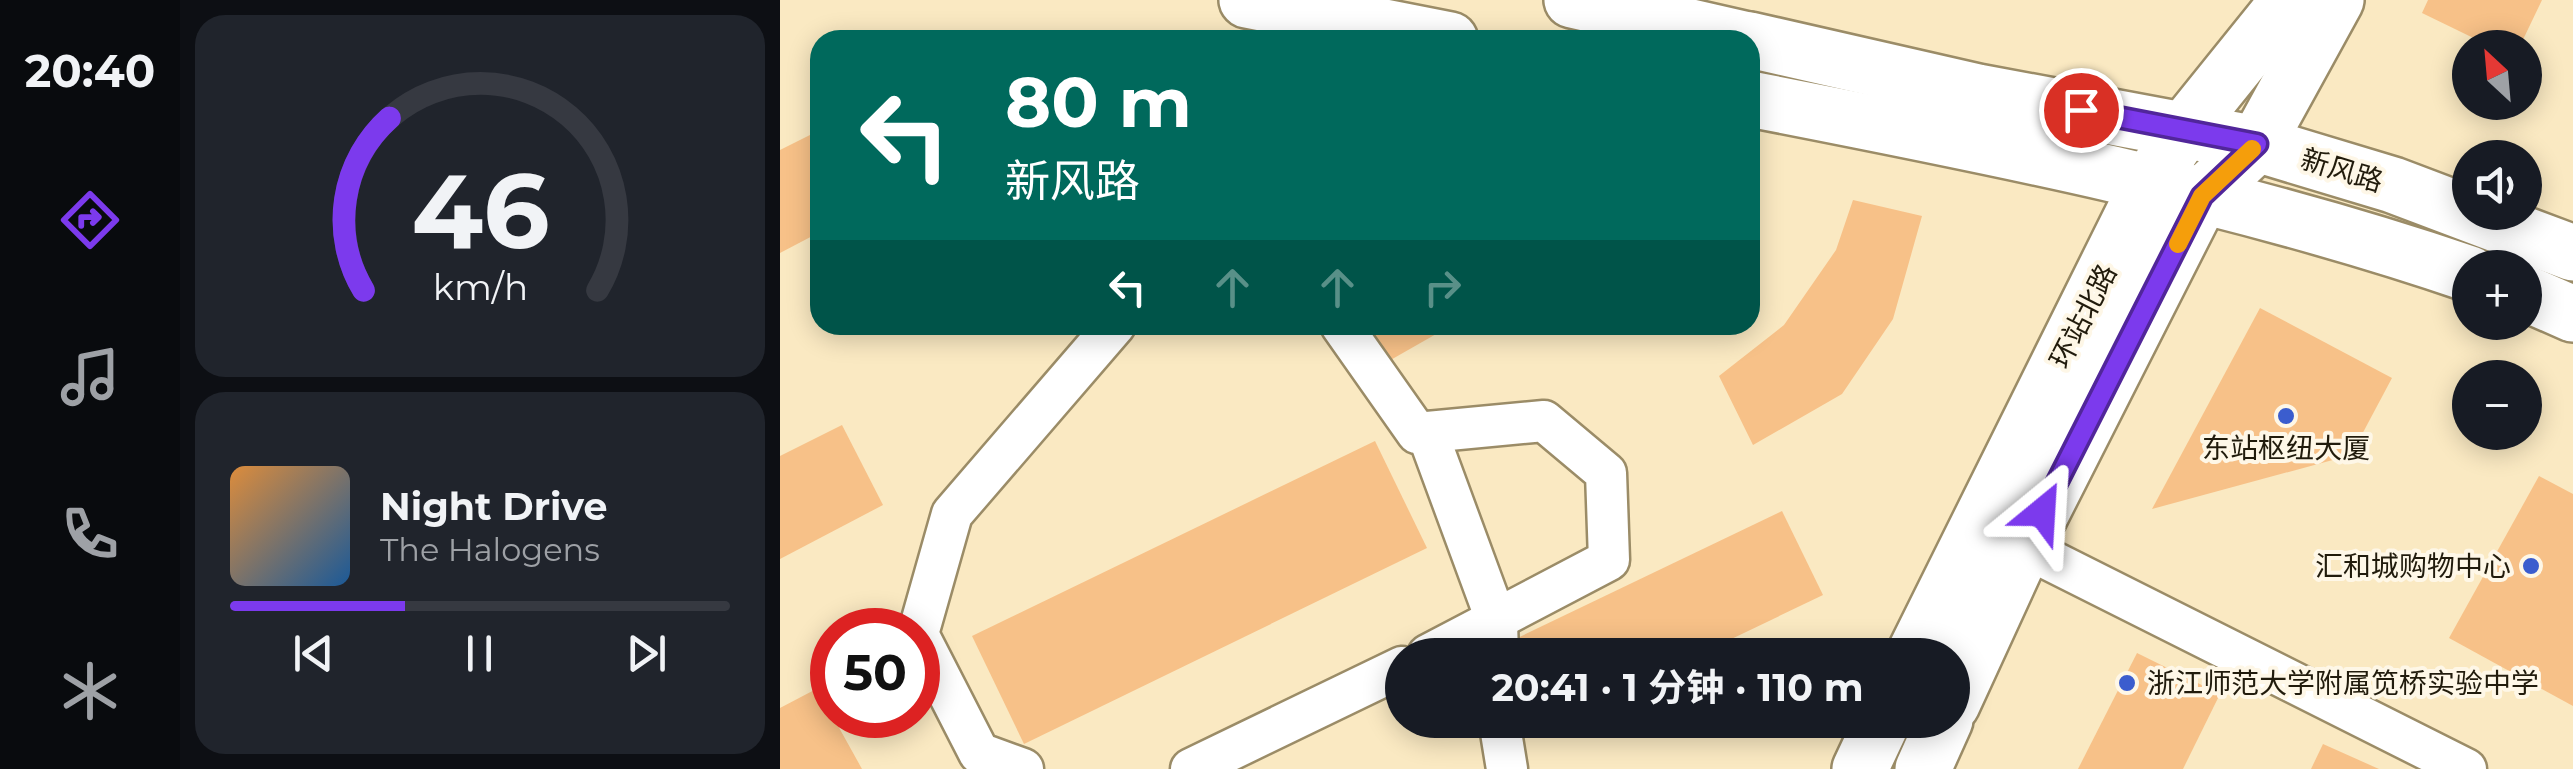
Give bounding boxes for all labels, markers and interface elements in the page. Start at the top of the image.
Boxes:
north arrow [2452,30,2542,120]
map controls [2452,30,2542,450]
text: 20:40 [25,43,155,98]
text: 80 m [1005,59,1192,145]
pin [2039,68,2124,153]
icon: left [840,70,970,200]
icon: arrive [2054,83,2109,138]
button: sound [2452,140,2542,230]
street label: 新风路 [2297,141,2387,199]
text: 46 [411,147,549,274]
text: 新风路 [1005,153,1140,208]
icon: directions [55,185,125,255]
button: + [2452,250,2542,340]
street label: 环站北路 [2042,258,2124,374]
icon: left [1100,260,1155,315]
icon: ahead [1205,260,1260,315]
icon: ahead [1310,260,1365,315]
icon: right [1415,260,1470,315]
text: km/h [432,265,528,309]
icon: music [55,342,125,412]
button: − [2452,360,2542,450]
marker: 东站枢纽大厦 [2275,405,2297,427]
place label: 东站枢纽大厦 [2202,431,2370,465]
position arrow [1990,460,2094,564]
text: Night Drive [380,483,607,530]
icon: phone [55,499,125,569]
text: The Halogens [380,530,600,569]
place label: 汇和城购物中心 [2315,549,2511,583]
marker: 汇和城购物中心 [2520,555,2542,577]
speed limit sign: 50 [810,608,940,738]
icon: previous [286,626,341,681]
icon: pause [452,626,507,681]
icon: next [619,626,674,681]
icon: climate [55,656,125,726]
text: 20:41 · 1 分钟 · 110 m [1491,664,1864,711]
place label: 浙江师范大学附属笕桥实验中学 [2147,666,2539,700]
marker: 浙江师范大学附属笕桥实验中学 [2116,672,2138,694]

